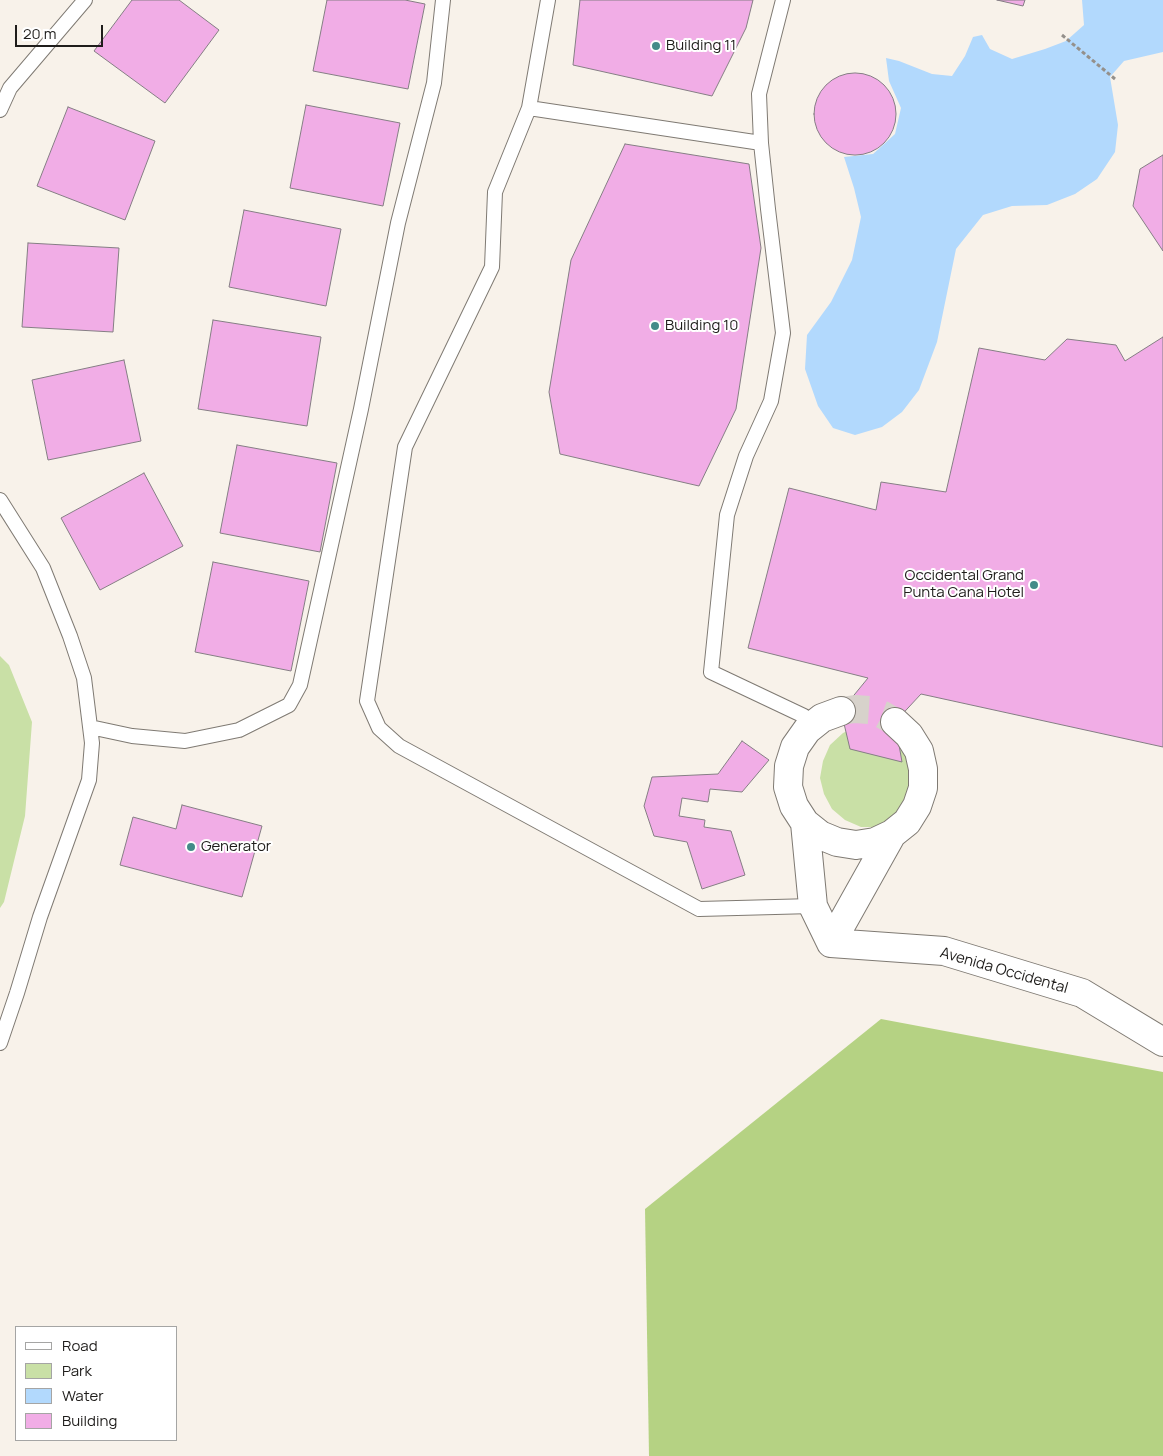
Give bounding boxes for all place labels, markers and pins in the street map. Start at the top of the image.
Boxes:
place label: Building 11 [666,37,736,55]
marker: Building 11 [650,40,662,52]
place label: Building 10 [665,317,738,335]
marker: Building 10 [649,320,661,332]
place label: Occidental Grand Punta Cana Hotel [903,567,1024,602]
marker: Occidental Grand Punta Cana Hotel [1028,579,1040,591]
place label: Generator [201,838,271,856]
marker: Generator [185,841,197,853]

